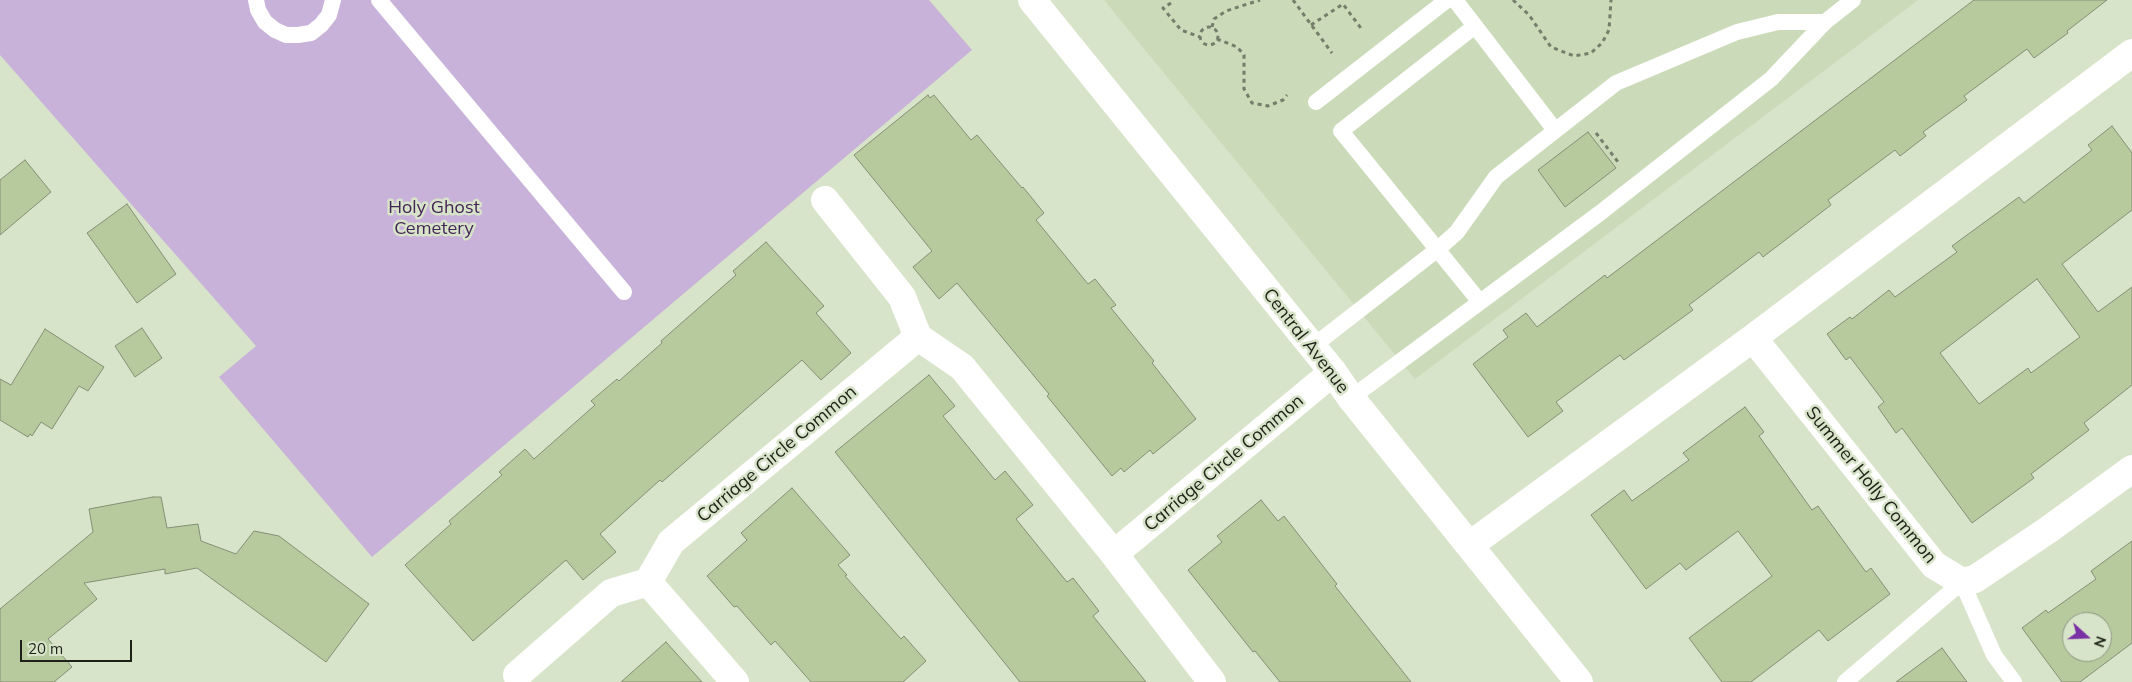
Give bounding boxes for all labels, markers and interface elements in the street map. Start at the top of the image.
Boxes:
park label: Holy Ghost Cemetery [388,197,480,240]
street label: Central Avenue [1258,284,1354,398]
street label: Carriage Circle Common [693,381,861,527]
street label: Carriage Circle Common [1140,390,1308,536]
street label: Summer Holly Common [1801,402,1941,568]
north arrow [2062,612,2112,662]
scale bar [22,630,135,662]
text: N [2090,634,2110,650]
text: 20 m [28,639,63,658]

